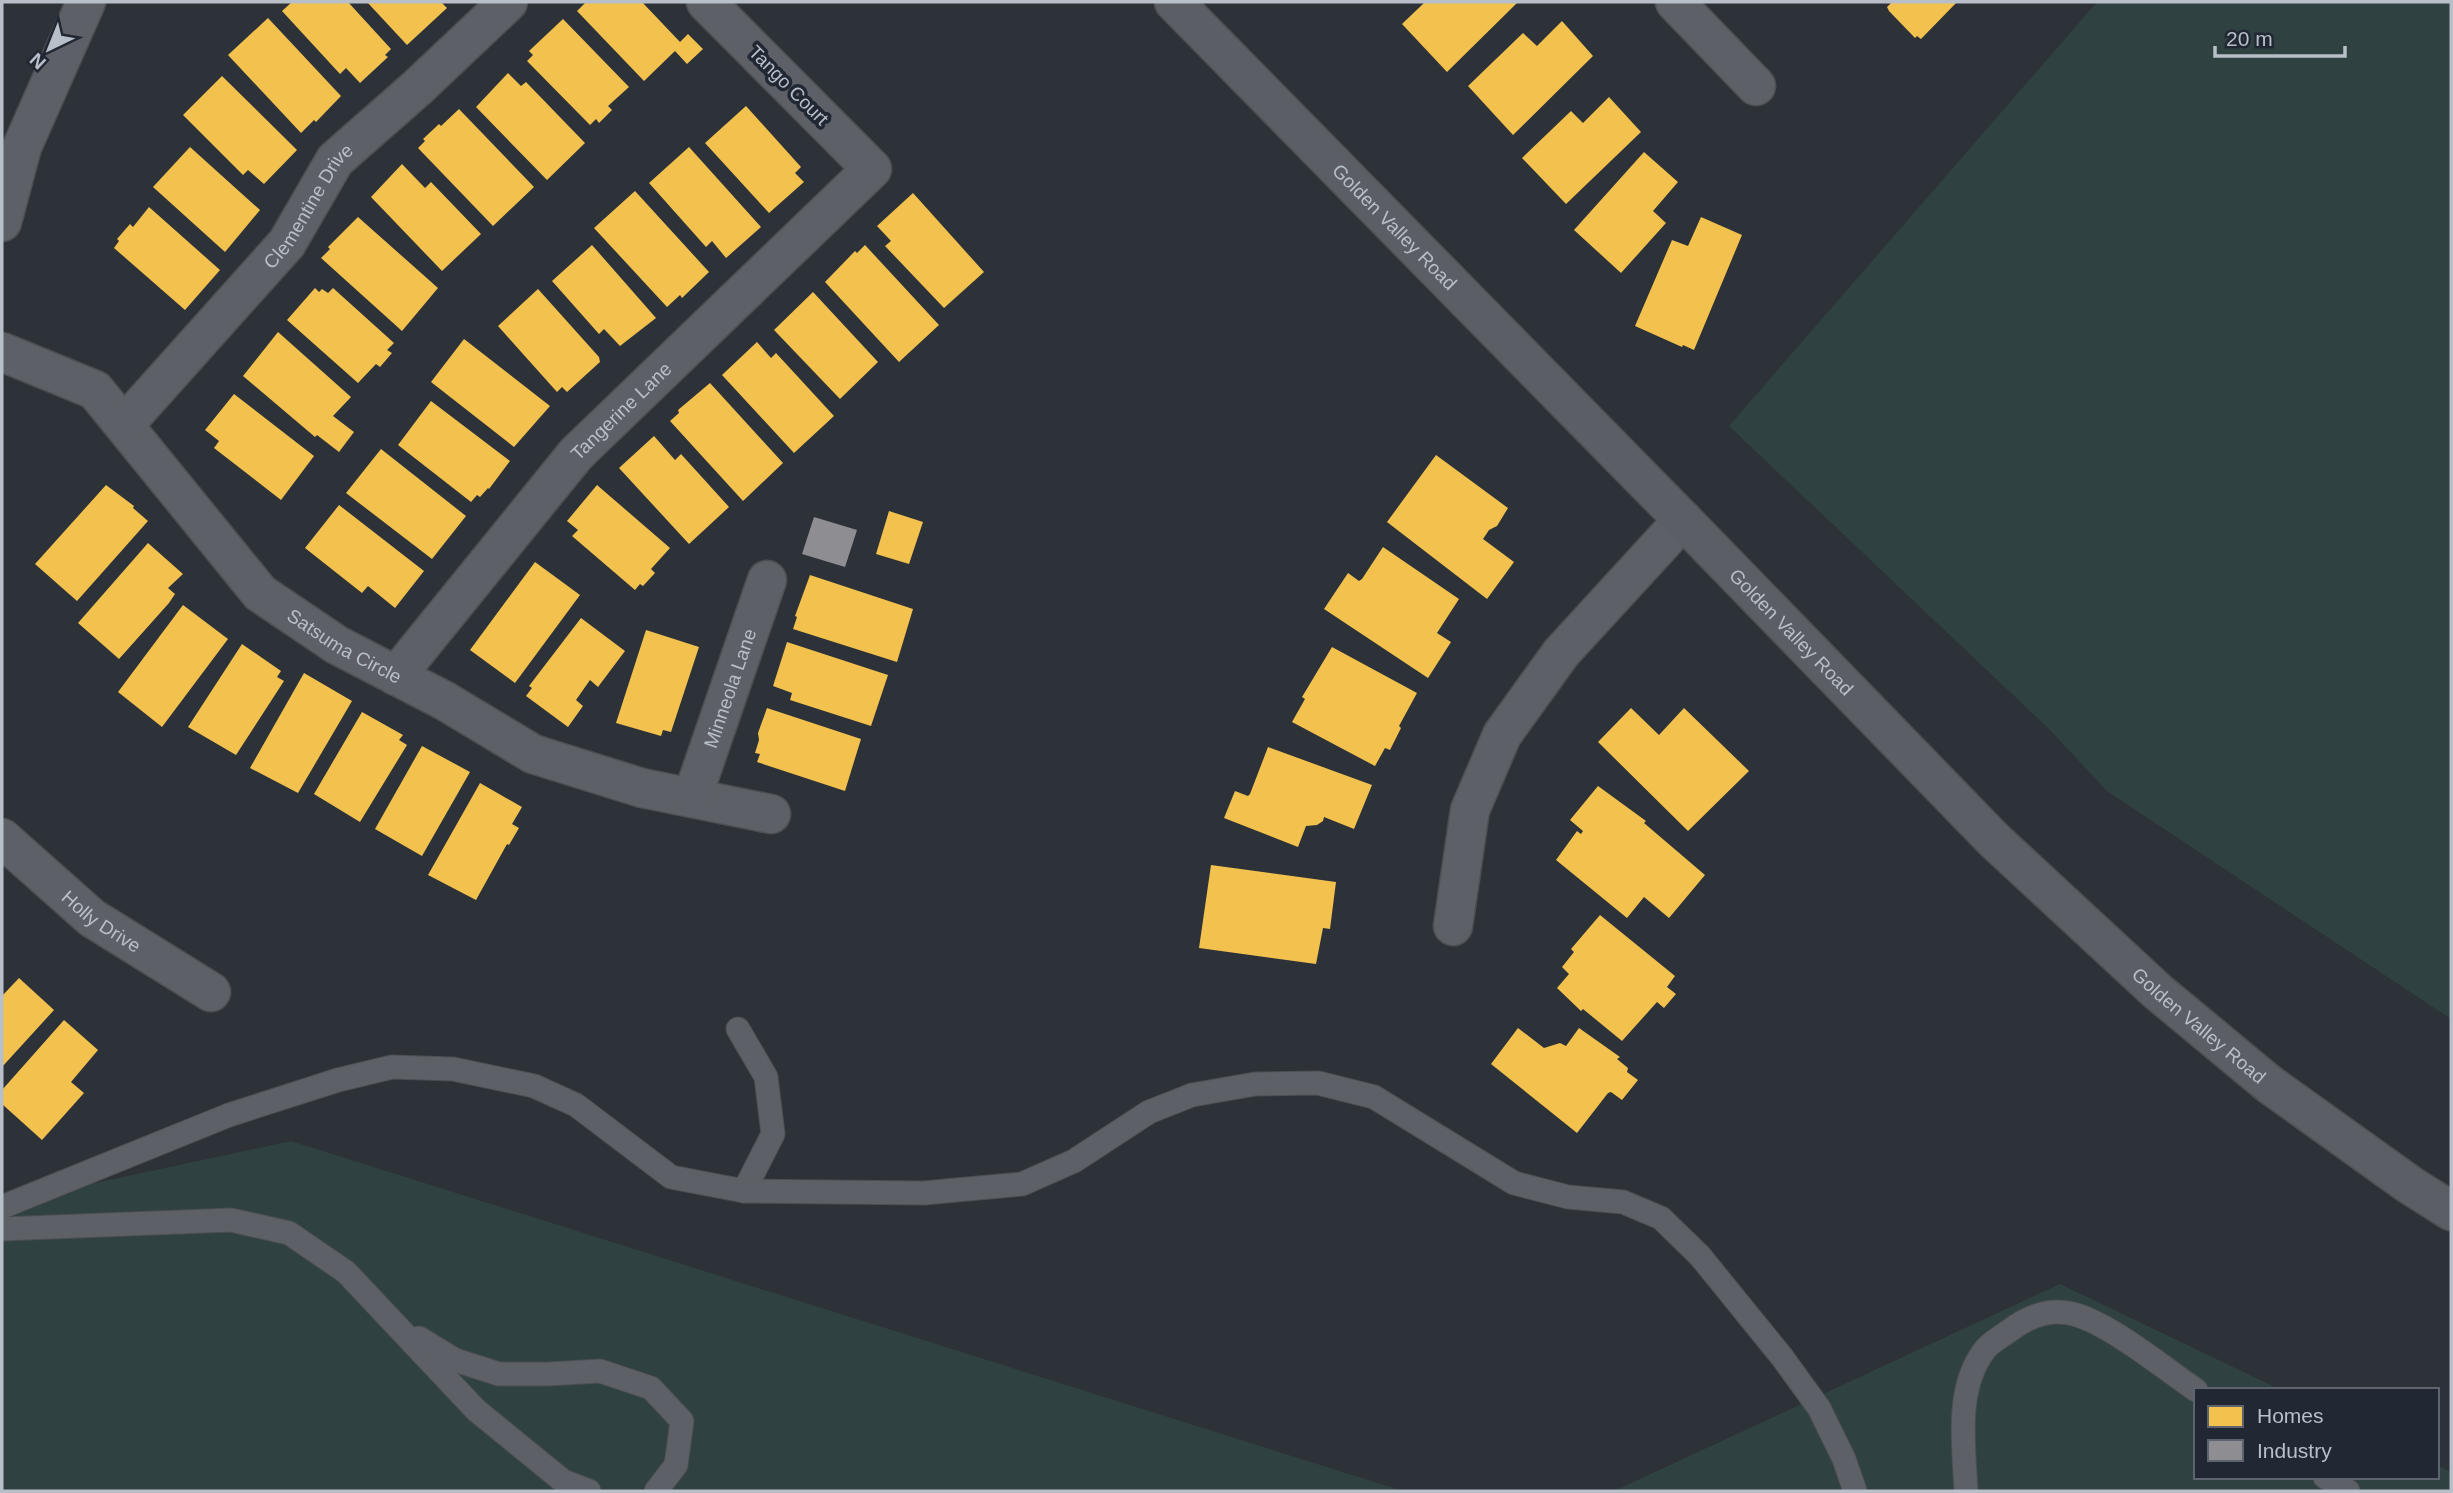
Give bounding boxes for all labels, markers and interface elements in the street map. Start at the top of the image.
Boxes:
north arrow [14,14,84,84]
scale bar [2215,14,2344,58]
text: 20 m [2226,27,2273,50]
street label: Tango Court [745,41,833,130]
text: N [26,49,50,73]
street label: Clementine Drive [259,139,357,273]
street label: Golden Valley Road [1328,160,1461,294]
street label: Tangerine Lane [567,358,676,464]
street label: Golden Valley Road [1725,565,1857,700]
street label: Satsuma Circle [283,605,405,688]
street label: Minneola Lane [700,626,760,751]
street label: Holly Drive [57,886,144,957]
street label: Golden Valley Road [2128,964,2270,1088]
legend [2194,1388,2439,1479]
text: Homes [2257,1404,2324,1427]
text: Industry [2257,1439,2332,1462]

